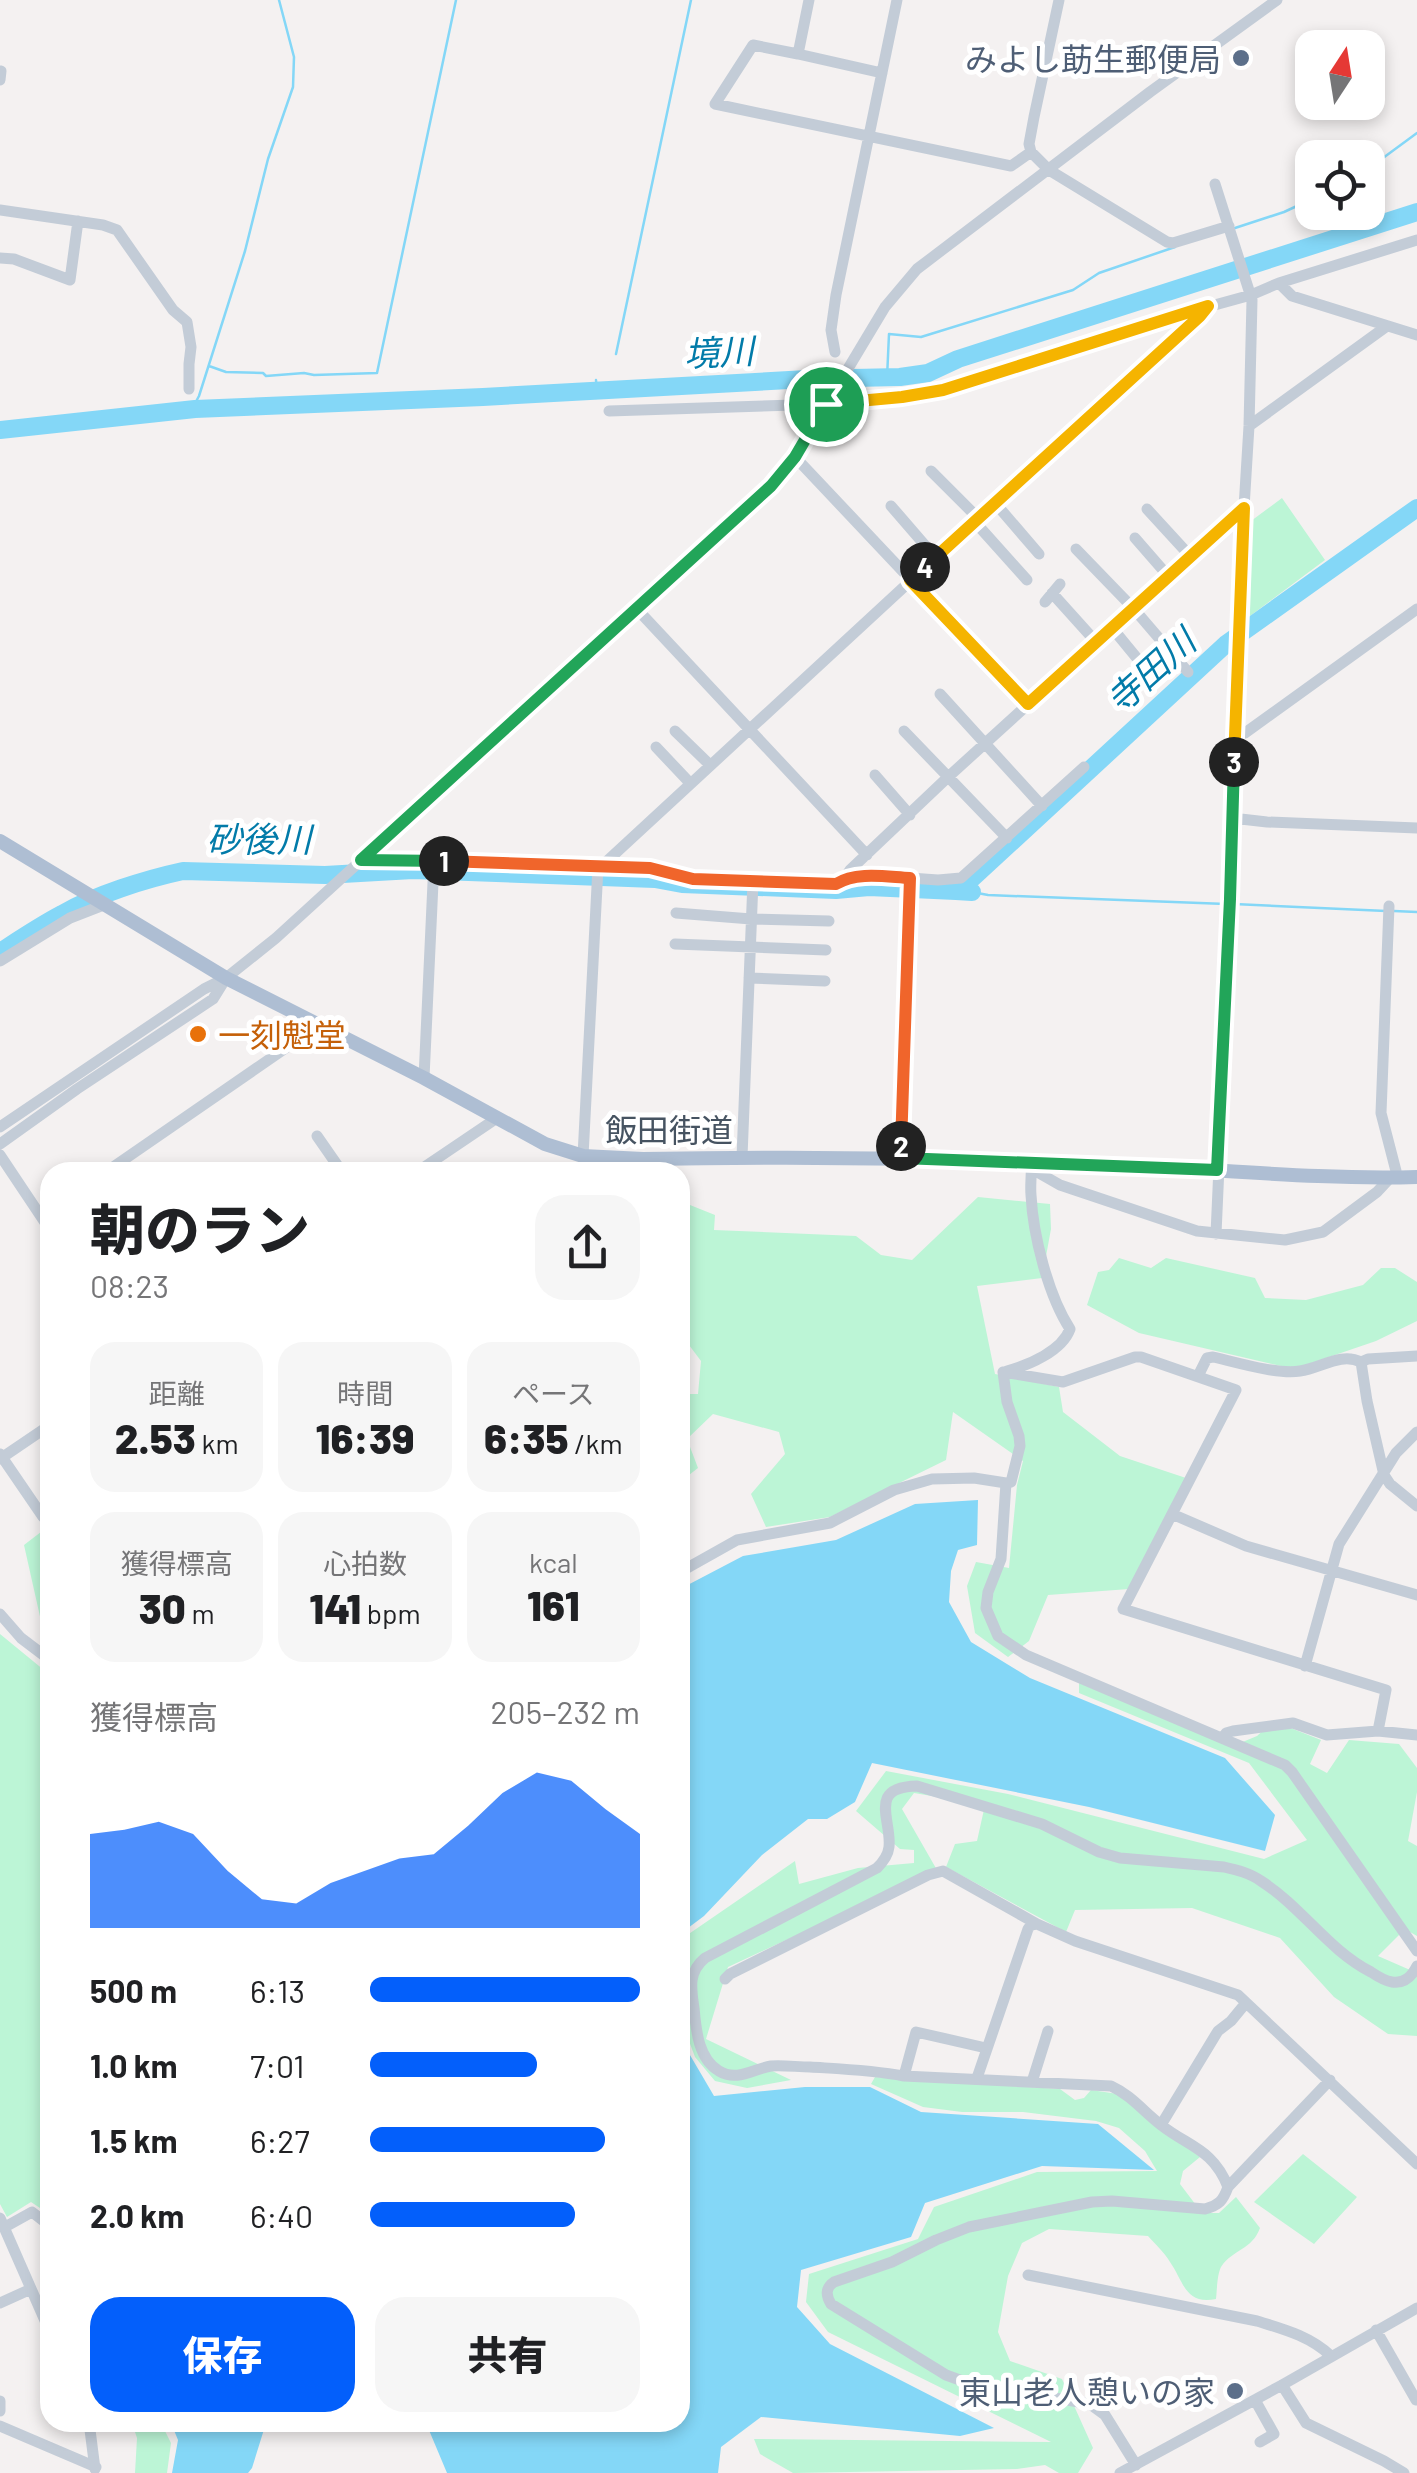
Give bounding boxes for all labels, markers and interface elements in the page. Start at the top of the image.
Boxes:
north arrow [1295,30,1385,120]
map controls [1295,30,1385,230]
place label: みよし莇生郵便局 [965,39,1221,77]
marker: みよし莇生郵便局 [1230,47,1252,69]
button: locate [1295,140,1385,230]
water label: 境川 [683,328,759,374]
pin [784,362,869,447]
icon: arrive [799,377,854,432]
pin: 4 [900,542,950,592]
text: 4 [917,550,933,584]
water label: 寺田川 [1097,617,1206,721]
pin: 3 [1209,737,1259,787]
text: 3 [1226,745,1242,779]
water label: 砂後川 [206,817,315,859]
pin: 1 [419,836,469,886]
text: 1 [439,844,449,878]
place label: 一刻魁堂 [218,1015,346,1053]
marker: 一刻魁堂 [187,1023,209,1045]
street label: 飯田街道 [605,1110,733,1148]
pin: 2 [876,1121,926,1171]
text: 2 [893,1129,909,1163]
text: 朝のラン [90,1195,310,1261]
button: share [535,1195,640,1300]
text: 08:23 [90,1266,169,1304]
text: 距離 [149,1376,205,1410]
text: 時間 [337,1376,393,1410]
text: ペース [512,1376,595,1410]
text: 2.53 [115,1412,196,1462]
text: 16:39 [316,1412,414,1462]
text: 6:35 [484,1412,569,1462]
text: km [196,1426,239,1460]
text: /km [569,1426,623,1460]
text: kcal [529,1545,578,1579]
text: 獲得標高 [121,1546,233,1580]
text: 心拍数 [323,1546,407,1580]
text: 161 [527,1579,580,1629]
text: 30 [139,1582,186,1632]
text: 141 [309,1582,361,1632]
text: m [186,1596,215,1630]
text: bpm [361,1596,421,1630]
text: 205–232 m [490,1692,640,1730]
text: 獲得標高 [90,1697,218,1735]
text: 500 m [90,1971,177,2009]
text: 6:13 [250,1971,305,2009]
text: 1.0 km [90,2046,178,2084]
text: 7:01 [250,2046,304,2084]
text: 1.5 km [90,2121,177,2159]
text: 6:27 [250,2121,310,2159]
text: 2.0 km [90,2196,184,2234]
text: 6:40 [250,2196,313,2234]
button: 保存 [90,2297,355,2412]
button: 共有 [375,2297,640,2412]
place label: 東山老人憩いの家 [959,2372,1215,2410]
marker: 東山老人憩いの家 [1224,2380,1246,2402]

